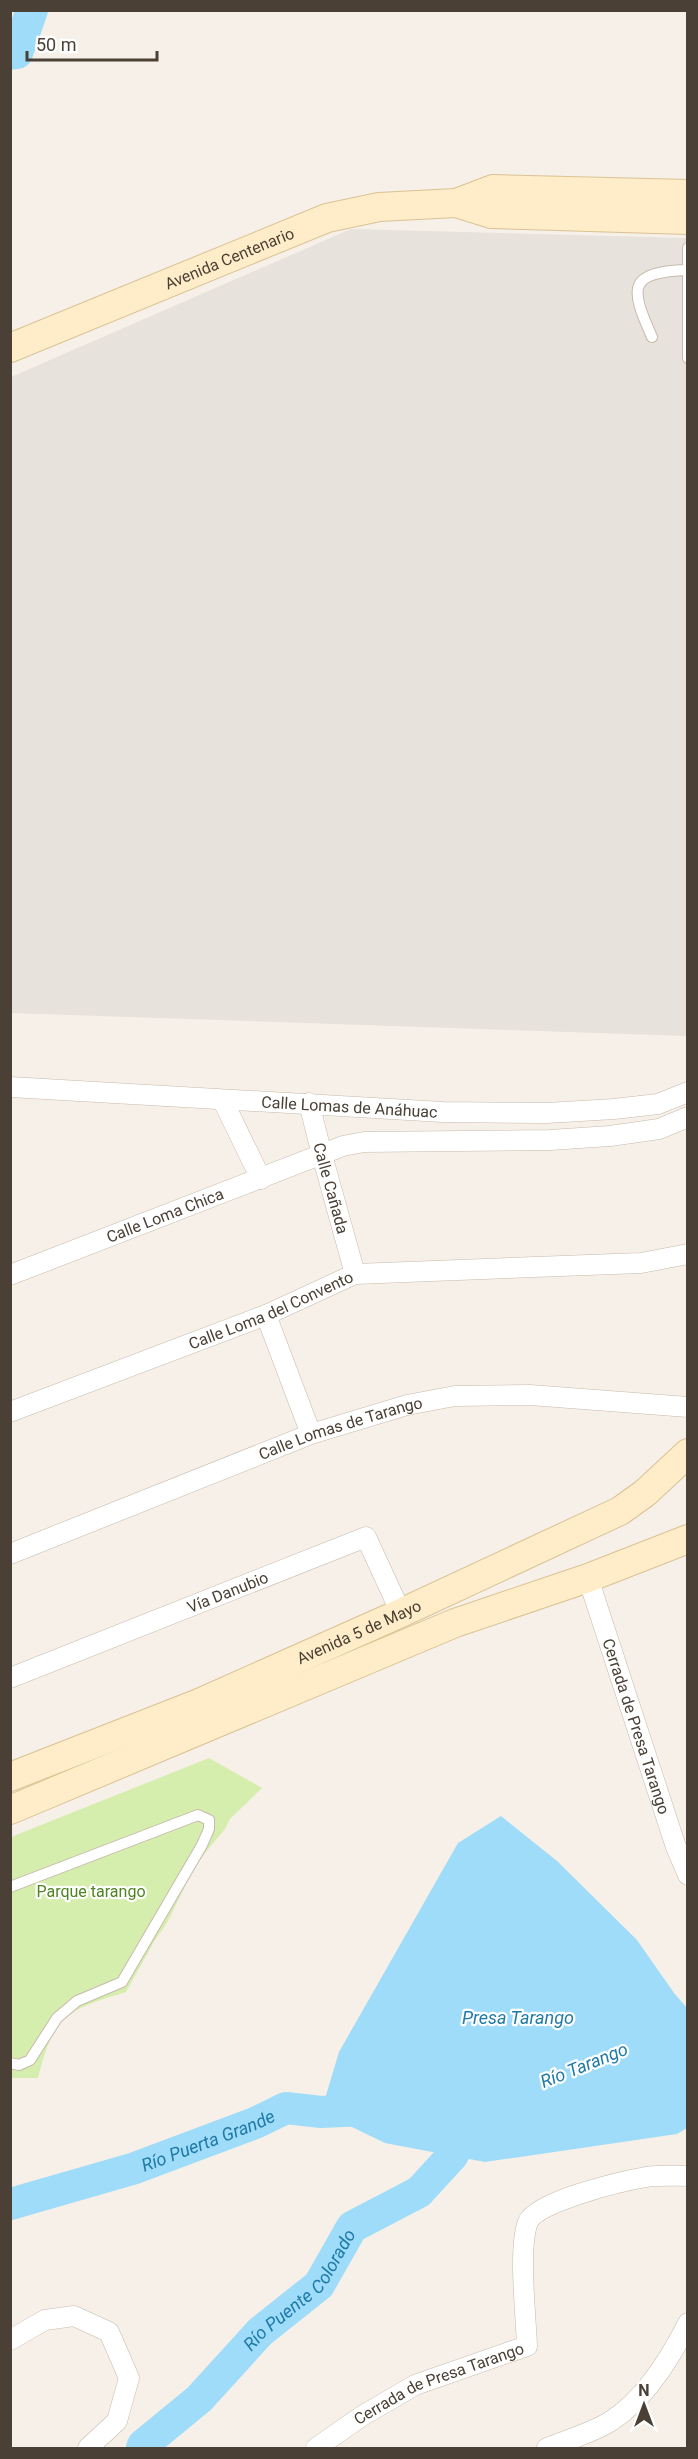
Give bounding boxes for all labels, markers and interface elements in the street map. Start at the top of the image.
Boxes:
scale bar [27,24,158,62]
text: 50 m [36,34,76,55]
street label: Avenida Centenario [162,223,297,293]
street label: Calle Lomas de Anáhuac [261,1092,438,1121]
street label: Calle Cañada [310,1141,353,1236]
street label: Calle Loma Chica [104,1184,226,1246]
street label: Calle Loma del Convento [186,1267,356,1353]
street label: Calle Lomas de Tarango [256,1393,424,1463]
street label: Vía Danubio [184,1567,271,1616]
street label: Avenida 5 de Mayo [294,1596,424,1668]
street label: Cerrada de Presa Tarango [599,1636,674,1817]
park label: Parque tarango [36,1882,146,1901]
water label: Presa Tarango [462,2007,574,2028]
water label: Río Tarango [537,2038,631,2092]
water label: Río Puerta Grande [138,2105,278,2175]
water label: Río Puente Colorado [238,2225,359,2354]
street label: Cerrada de Presa Tarango [350,2338,526,2428]
north arrow [614,2375,674,2435]
text: N [638,2381,650,2400]

